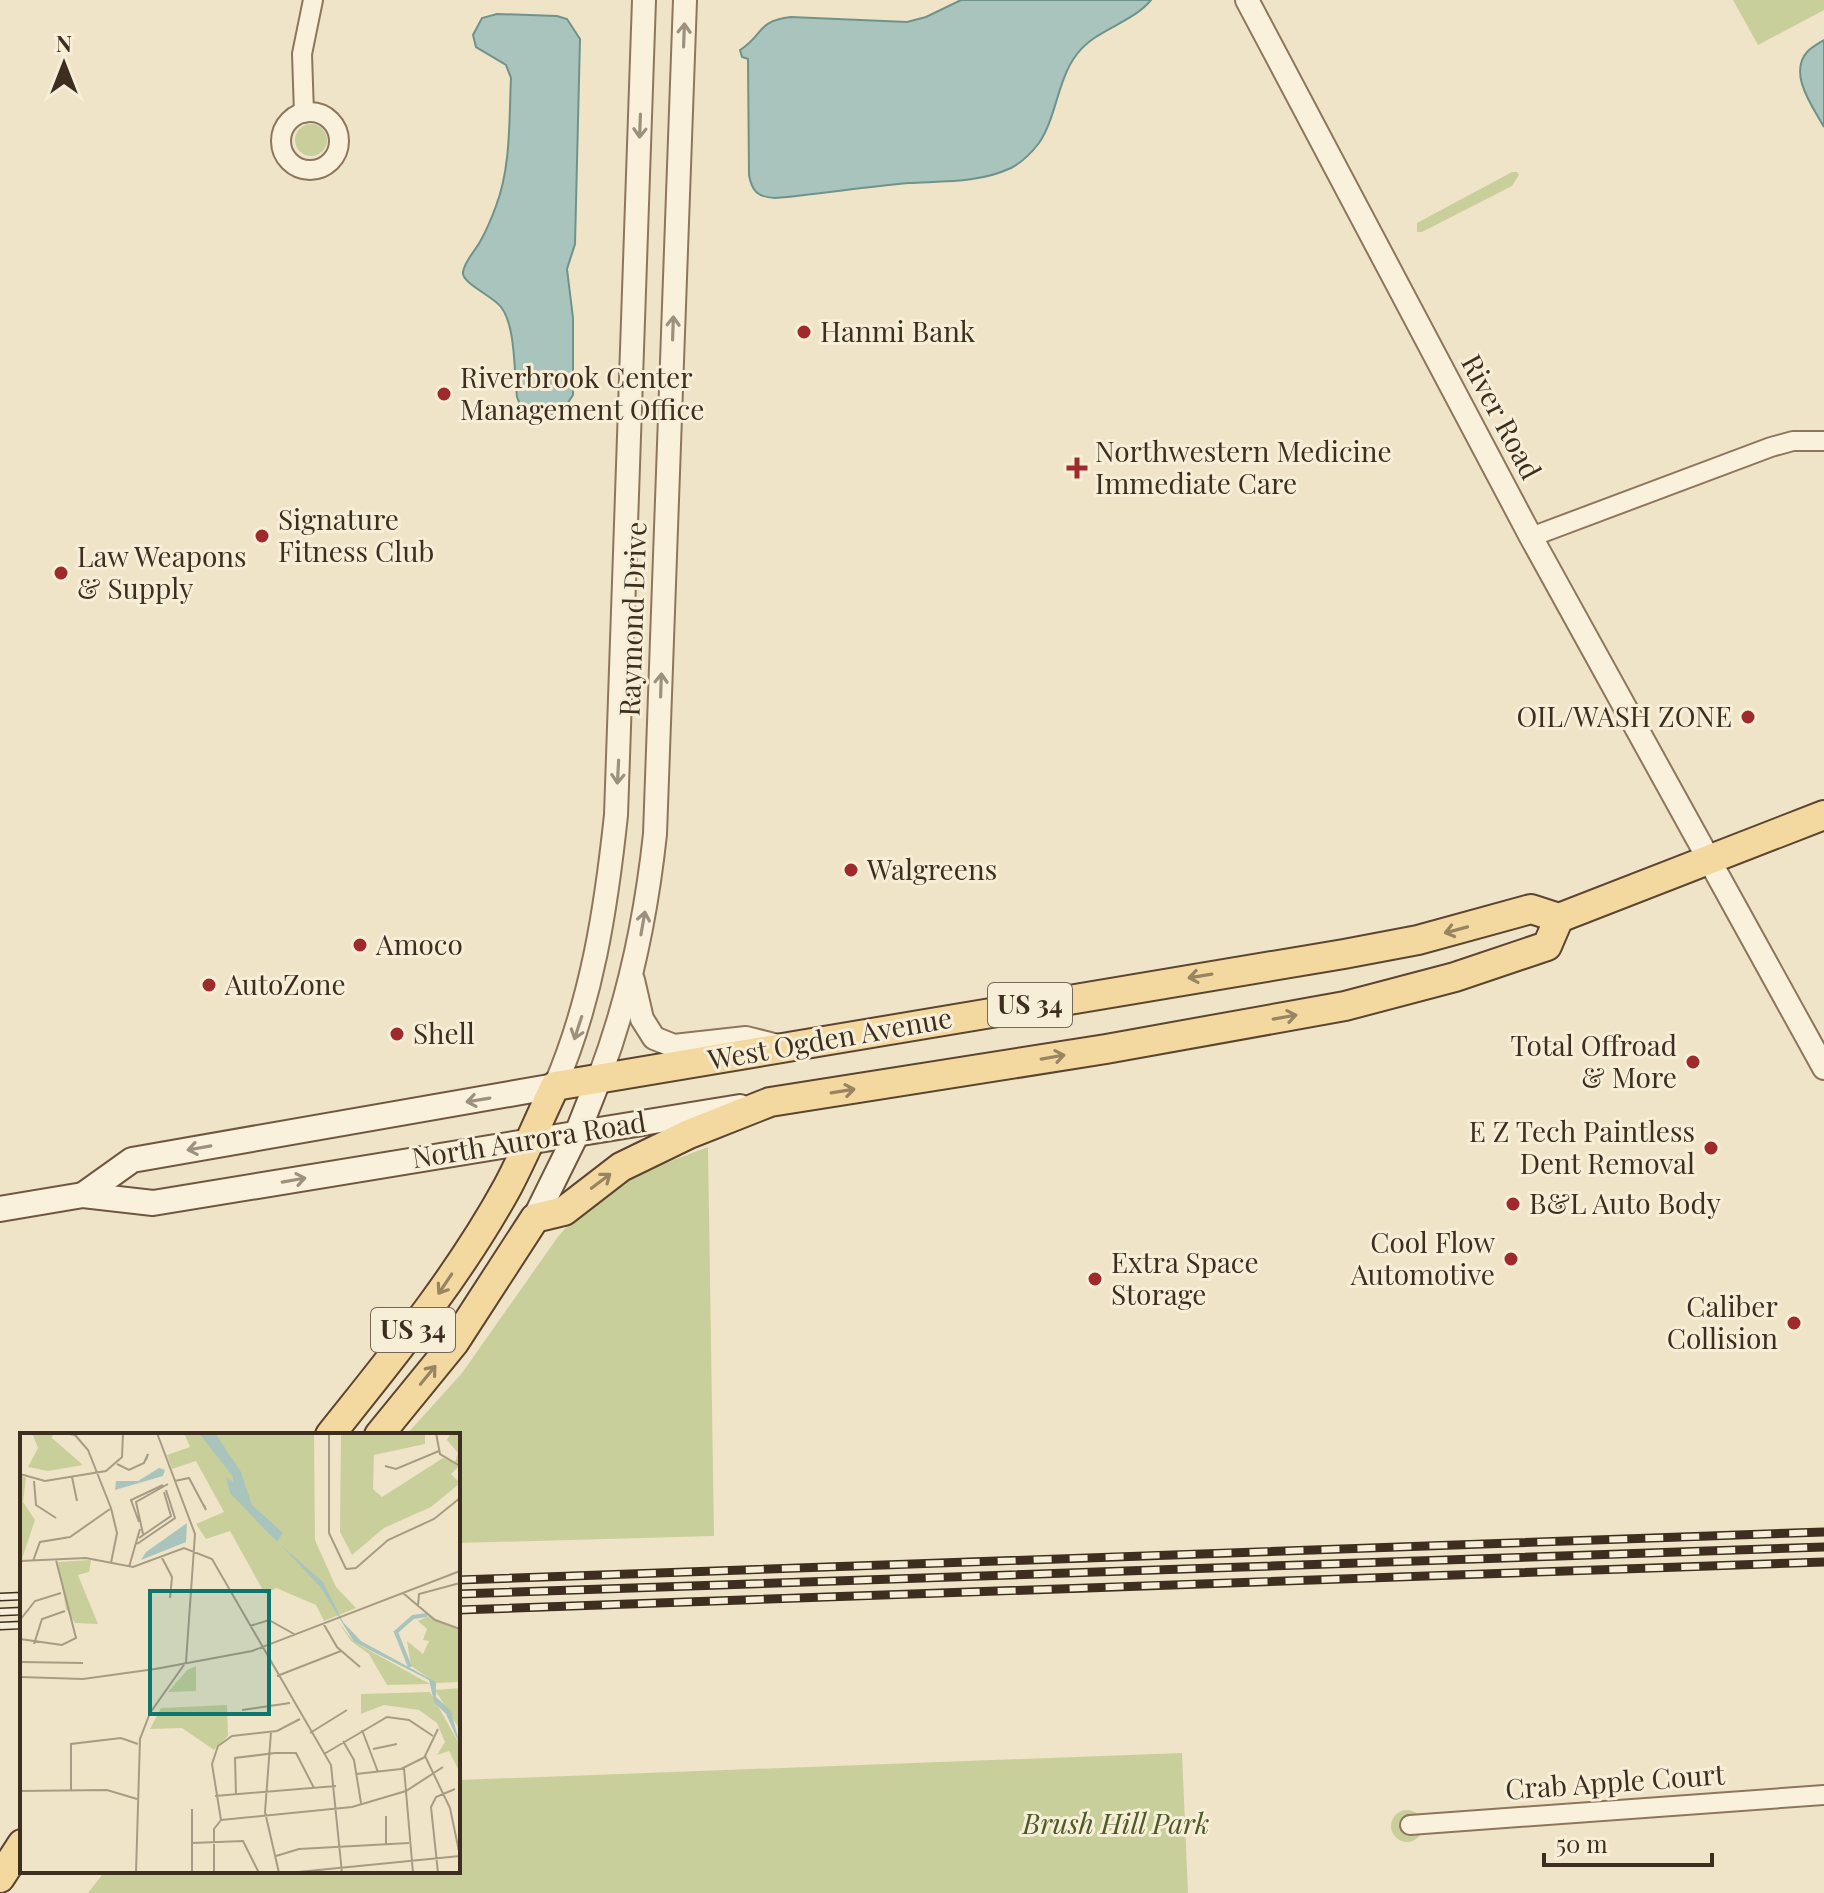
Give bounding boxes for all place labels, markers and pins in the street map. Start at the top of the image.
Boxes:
place label: Hanmi Bank [820,312,976,349]
marker: Hanmi Bank [795,323,813,341]
place label: Riverbrook Center Management Office [460,358,704,427]
marker: Riverbrook Center Management Office [435,385,453,403]
place label: Northwestern Medicine Immediate Care [1095,432,1392,501]
marker: Northwestern Medicine Immediate Care [1066,457,1088,479]
place label: Signature Fitness Club [278,500,434,569]
marker: Signature Fitness Club [253,527,271,545]
place label: Law Weapons & Supply [77,537,247,606]
marker: Law Weapons & Supply [52,564,70,582]
place label: OIL/WASH ZONE [1516,697,1732,734]
marker: OIL/WASH ZONE [1739,708,1757,726]
place label: Walgreens [866,850,997,887]
marker: Walgreens [842,861,860,879]
place label: Amoco [375,925,463,962]
marker: Amoco [351,936,369,954]
place label: AutoZone [224,965,346,1002]
marker: AutoZone [200,976,218,994]
place label: Shell [413,1014,475,1051]
marker: Shell [388,1025,406,1043]
place label: Total Offroad & More [1510,1026,1677,1095]
marker: Total Offroad & More [1684,1053,1702,1071]
place label: E Z Tech Paintless Dent Removal [1469,1112,1695,1181]
marker: E Z Tech Paintless Dent Removal [1702,1139,1720,1157]
place label: B&L Auto Body [1529,1184,1721,1221]
marker: B&L Auto Body [1504,1195,1522,1213]
place label: Cool Flow Automotive [1350,1223,1495,1292]
place label: Extra Space Storage [1111,1243,1259,1312]
marker: Cool Flow Automotive [1502,1250,1520,1268]
marker: Extra Space Storage [1086,1270,1104,1288]
place label: Caliber Collision [1667,1287,1779,1356]
marker: Caliber Collision [1785,1314,1803,1332]

